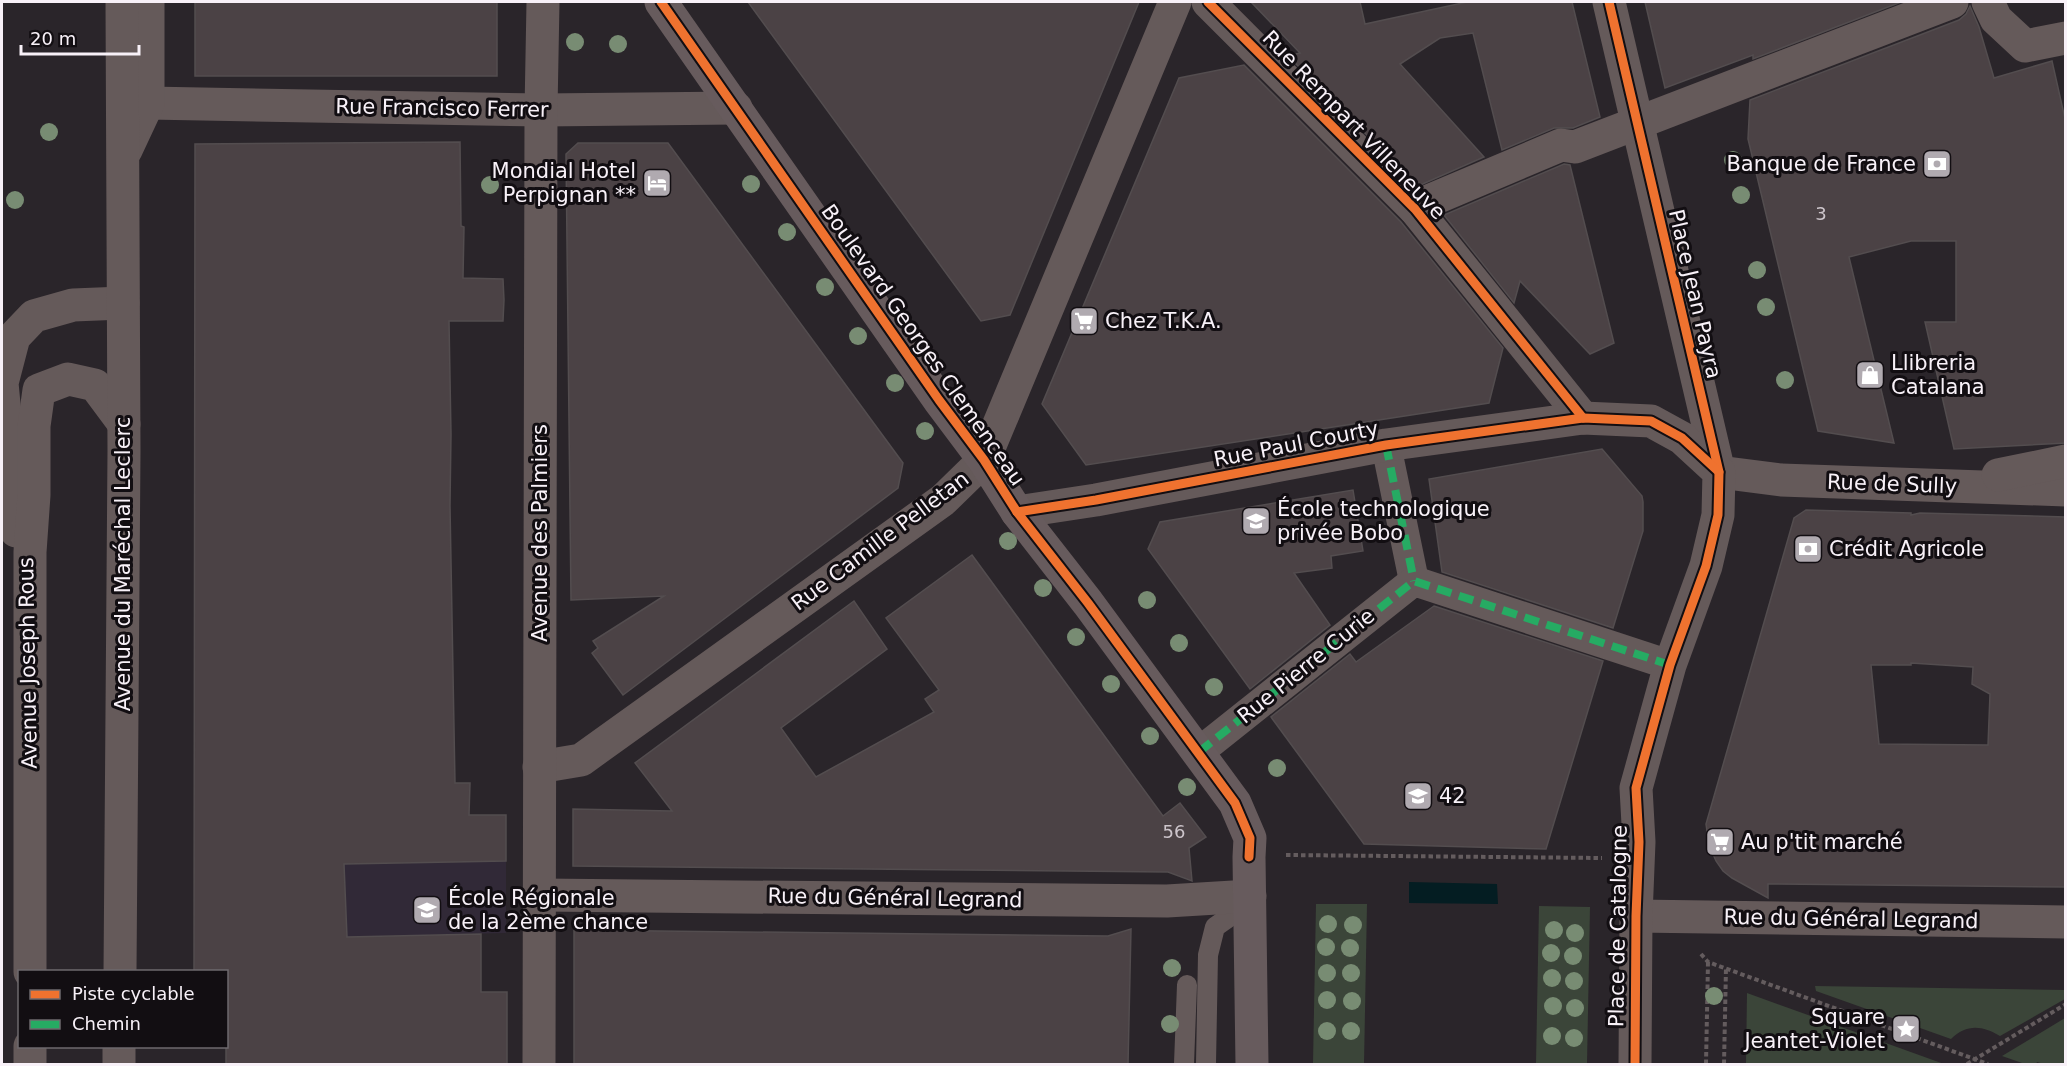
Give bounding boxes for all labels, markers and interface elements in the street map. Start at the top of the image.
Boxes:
scale bar [21,18,140,56]
street label: Rue Rempart Villeneuve [1258,26,1450,224]
text: 20 m [30,28,76,49]
street label: Rue Francisco Ferrer [335,94,549,122]
bank icon: Banque de France [1921,148,1953,180]
place label: Banque de France [1726,152,1916,176]
place label: Mondial Hotel Perpignan ** [492,159,636,207]
hotel icon: Mondial Hotel Perpignan ** [641,167,673,199]
street label: Boulevard Georges Clemenceau [816,200,1030,490]
house number: 3 [1815,203,1827,224]
street label: Place Jean Payra [1664,207,1726,381]
supermarket icon: Chez T.K.A. [1068,305,1100,337]
place label: Chez T.K.A. [1105,309,1222,333]
place label: Llibreria Catalana [1891,351,1985,399]
shop icon: Llibreria Catalana [1854,359,1886,391]
street label: Rue Paul Courty [1212,416,1380,472]
street label: Avenue du Maréchal Leclerc [111,417,135,711]
street label: Avenue des Palmiers [528,424,552,642]
street label: Rue Camille Pelletan [787,467,973,615]
street label: Rue de Sully [1827,470,1957,498]
place label: École technologique privée Bobo [1277,496,1490,545]
school or university icon: École technologique privée Bobo [1240,505,1272,537]
bank icon: Crédit Agricole [1792,533,1824,565]
place label: Crédit Agricole [1829,537,1984,561]
street label: Avenue Joseph Rous [14,557,42,769]
street label: Rue Pierre Curie [1233,604,1379,728]
school or university icon: 42 [1402,780,1434,812]
place label: 42 [1439,784,1466,808]
house number: 56 [1163,821,1185,842]
street label: Place de Catalogne [1604,825,1632,1027]
supermarket icon: Au p'tit marché [1704,826,1736,858]
place label: Au p'tit marché [1741,830,1903,854]
street label: Rue du Général Legrand [767,884,1023,912]
place label: École Régionale de la 2ème chance [448,885,648,934]
school or university icon: École Régionale de la 2ème chance [411,894,443,926]
street label: Rue du Général Legrand [1723,905,1979,933]
legend [18,970,228,1048]
text: Piste cyclable [72,983,195,1004]
place label: Square Jeantet-Violet [1742,1005,1885,1053]
text: Chemin [72,1013,141,1034]
place icon: Square Jeantet-Violet [1890,1013,1922,1045]

